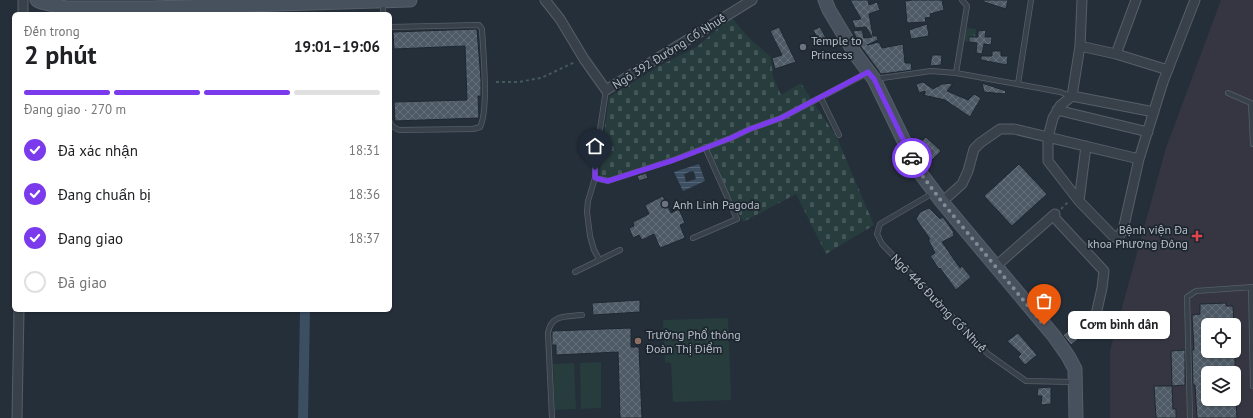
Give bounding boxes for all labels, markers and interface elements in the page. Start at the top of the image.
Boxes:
street label: Ngõ 392 Đường Cổ Nhuế [610,10,728,92]
text: Đến trong [24,23,80,40]
place label: Temple to Princess [811,33,862,62]
text: 19:01–19:06 [294,37,380,56]
text: 2 phút [24,38,97,71]
marker: Temple to Princess [798,42,808,52]
text: Đang giao · 270 m [24,101,126,118]
pin [578,129,612,170]
icon: home [584,135,606,157]
courier [892,138,932,178]
icon: check [24,139,46,161]
text: Đã xác nhận [58,141,138,160]
text: 18:31 [349,142,380,159]
icon: car [901,147,923,169]
icon: check [24,183,46,205]
text: Đang chuẩn bị [58,185,151,204]
text: 18:36 [349,186,380,203]
place label: Anh Linh Pagoda [673,197,760,212]
marker: Anh Linh Pagoda [660,199,670,209]
place label: Bệnh viện Đa khoa Phương Đông [1087,222,1188,251]
icon: check [24,227,46,249]
text: Đang giao [58,229,123,248]
text: 18:37 [349,230,380,247]
marker: Bệnh viện Đa khoa Phương Đông [1191,230,1203,242]
street label: Ngõ 446 Đường Cổ Nhuế [888,251,990,355]
text: Đã giao [58,273,107,292]
pin [1027,284,1061,325]
icon: bag [1033,290,1055,312]
callout: Cơm bình dân [1068,311,1170,339]
text: Cơm bình dân [1080,316,1158,333]
map controls [1201,318,1241,406]
button: locate [1201,318,1241,358]
place label: Trường Phổ thông Đoàn Thị Điểm [645,327,741,356]
marker: Trường Phổ thông Đoàn Thị Điểm [633,336,643,346]
button: layers [1201,366,1241,406]

